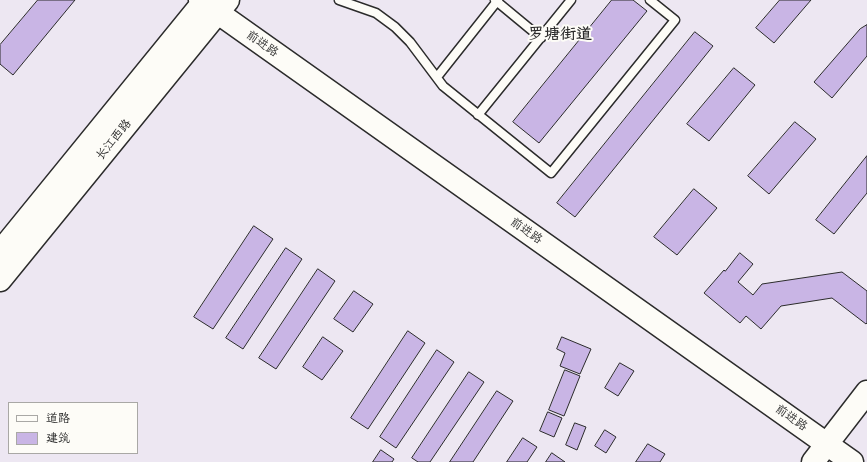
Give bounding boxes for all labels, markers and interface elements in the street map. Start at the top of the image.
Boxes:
district label: 罗塘街道 [528,25,592,45]
street label: 前进路 [243,28,281,60]
street label: 长江西路 [93,117,135,163]
street label: 前进路 [507,215,545,247]
legend [8,402,138,454]
street label: 前进路 [772,402,810,434]
text: 道路 [46,411,70,426]
text: 建筑 [46,431,70,446]

